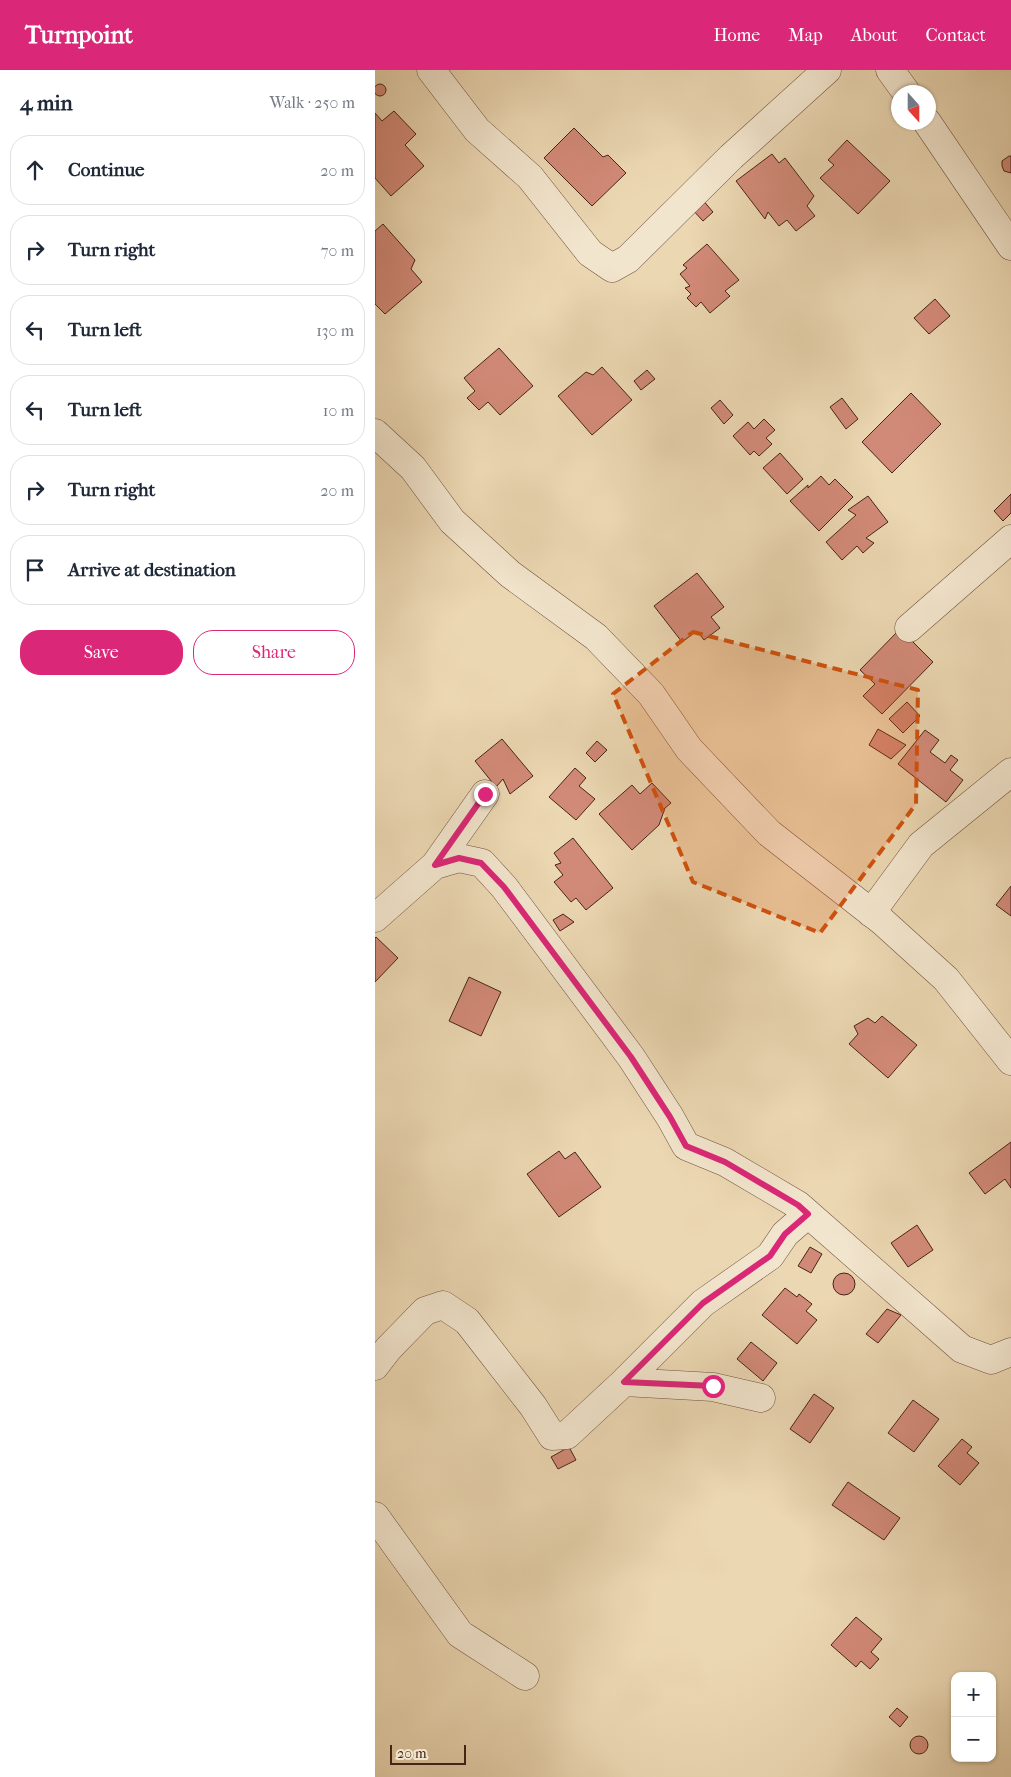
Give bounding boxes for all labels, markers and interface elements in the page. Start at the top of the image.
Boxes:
text: Turnpoint [25,21,133,49]
text: Home [713,25,760,46]
text: Map [788,25,823,46]
text: About [851,25,897,46]
text: Contact [925,25,986,46]
north arrow [891,85,936,130]
text: 4 min [20,91,73,115]
text: Walk · 250 m [270,93,355,112]
icon: ahead [21,156,49,184]
text: Continue [68,159,144,181]
text: 20 m [320,161,354,180]
icon: right [21,236,49,264]
text: Turn right [68,239,155,261]
text: 70 m [321,241,354,260]
icon: left [21,316,49,344]
text: Turn left [68,319,142,341]
text: 130 m [316,321,354,340]
icon: left [21,396,49,424]
text: Turn left [68,399,142,421]
text: 10 m [323,401,354,420]
icon: right [21,476,49,504]
text: Turn right [68,479,155,501]
text: 20 m [320,481,354,500]
icon: arrive [21,556,49,584]
text: Arrive at destination [68,559,236,581]
button: Save [20,630,183,675]
button: Share [193,630,355,675]
route end [474,783,497,806]
route start [702,1375,725,1398]
map controls [951,1672,996,1762]
button: + [951,1672,996,1717]
button: − [951,1717,996,1762]
scale bar [390,1742,466,1765]
text: 20 m [397,1745,427,1762]

